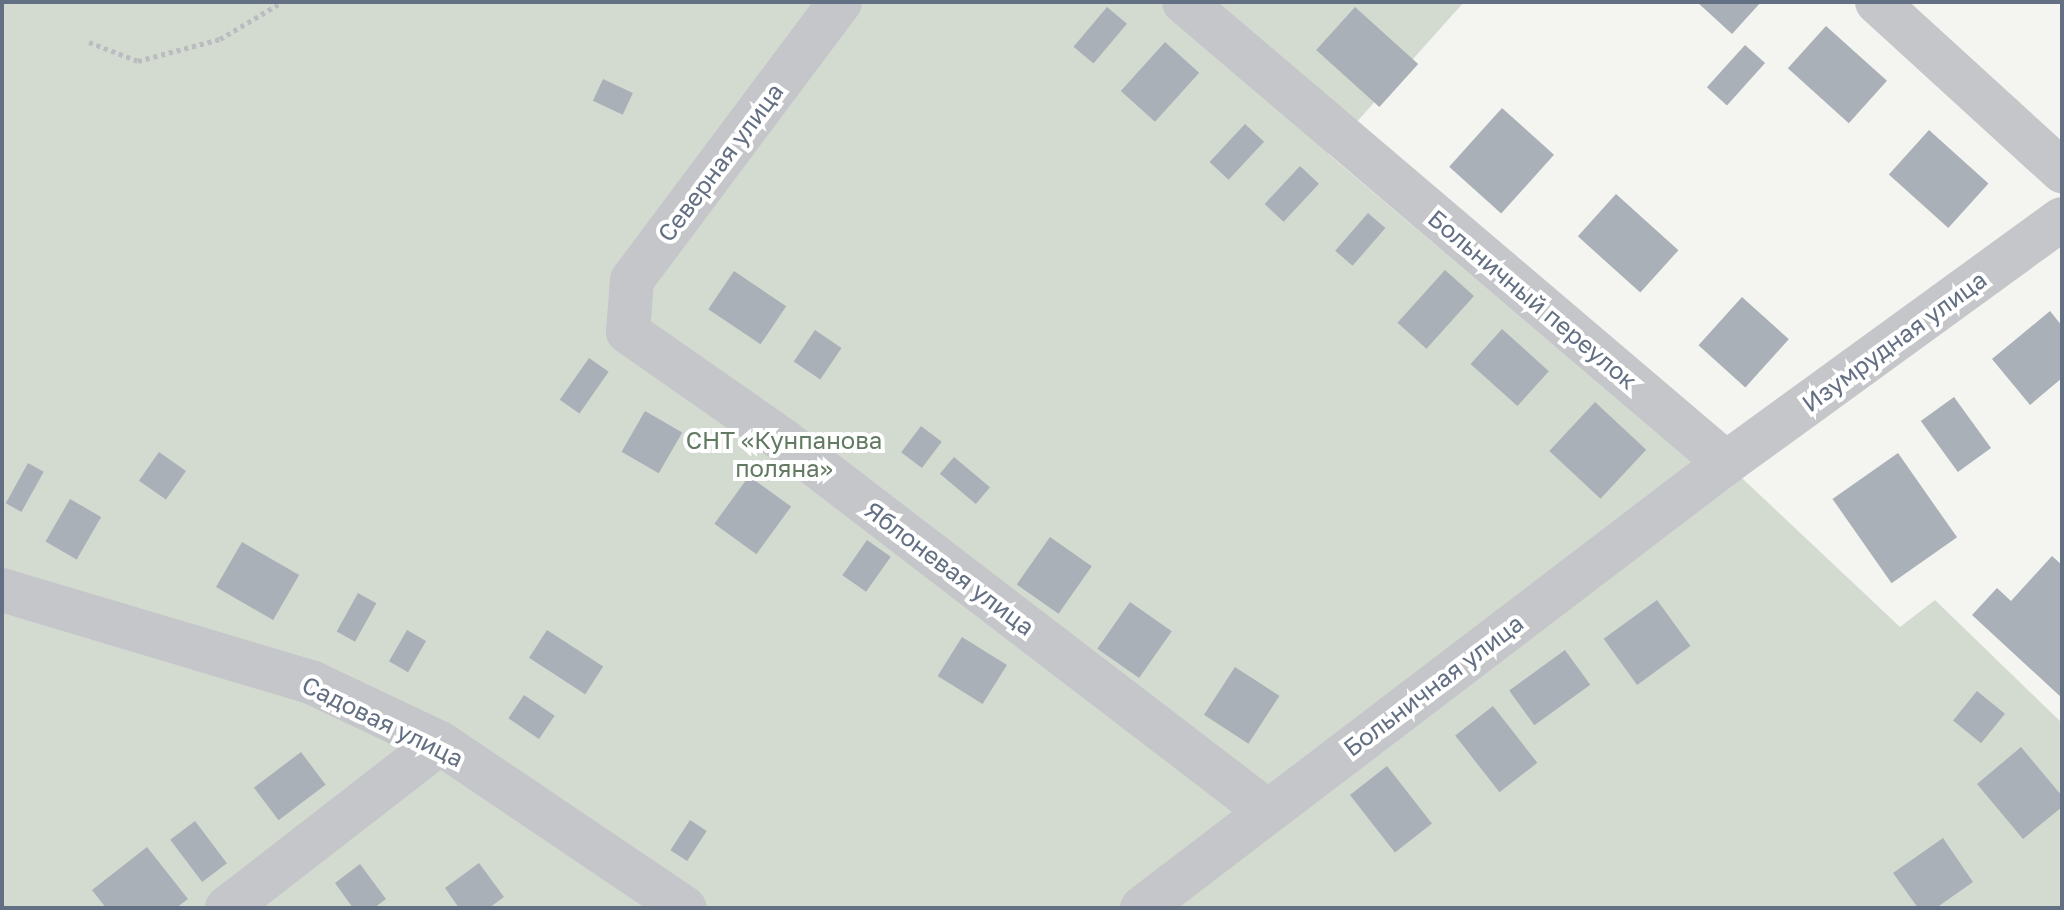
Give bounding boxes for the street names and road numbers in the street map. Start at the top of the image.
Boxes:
street label: Северная улица [651,77,789,247]
street label: Больничный переулок [1423,203,1643,395]
street label: Изумрудная улица [1796,264,1992,418]
street label: Яблоневая улица [860,495,1040,641]
street label: Больничная улица [1337,608,1529,762]
street label: Садовая улица [298,669,468,773]

